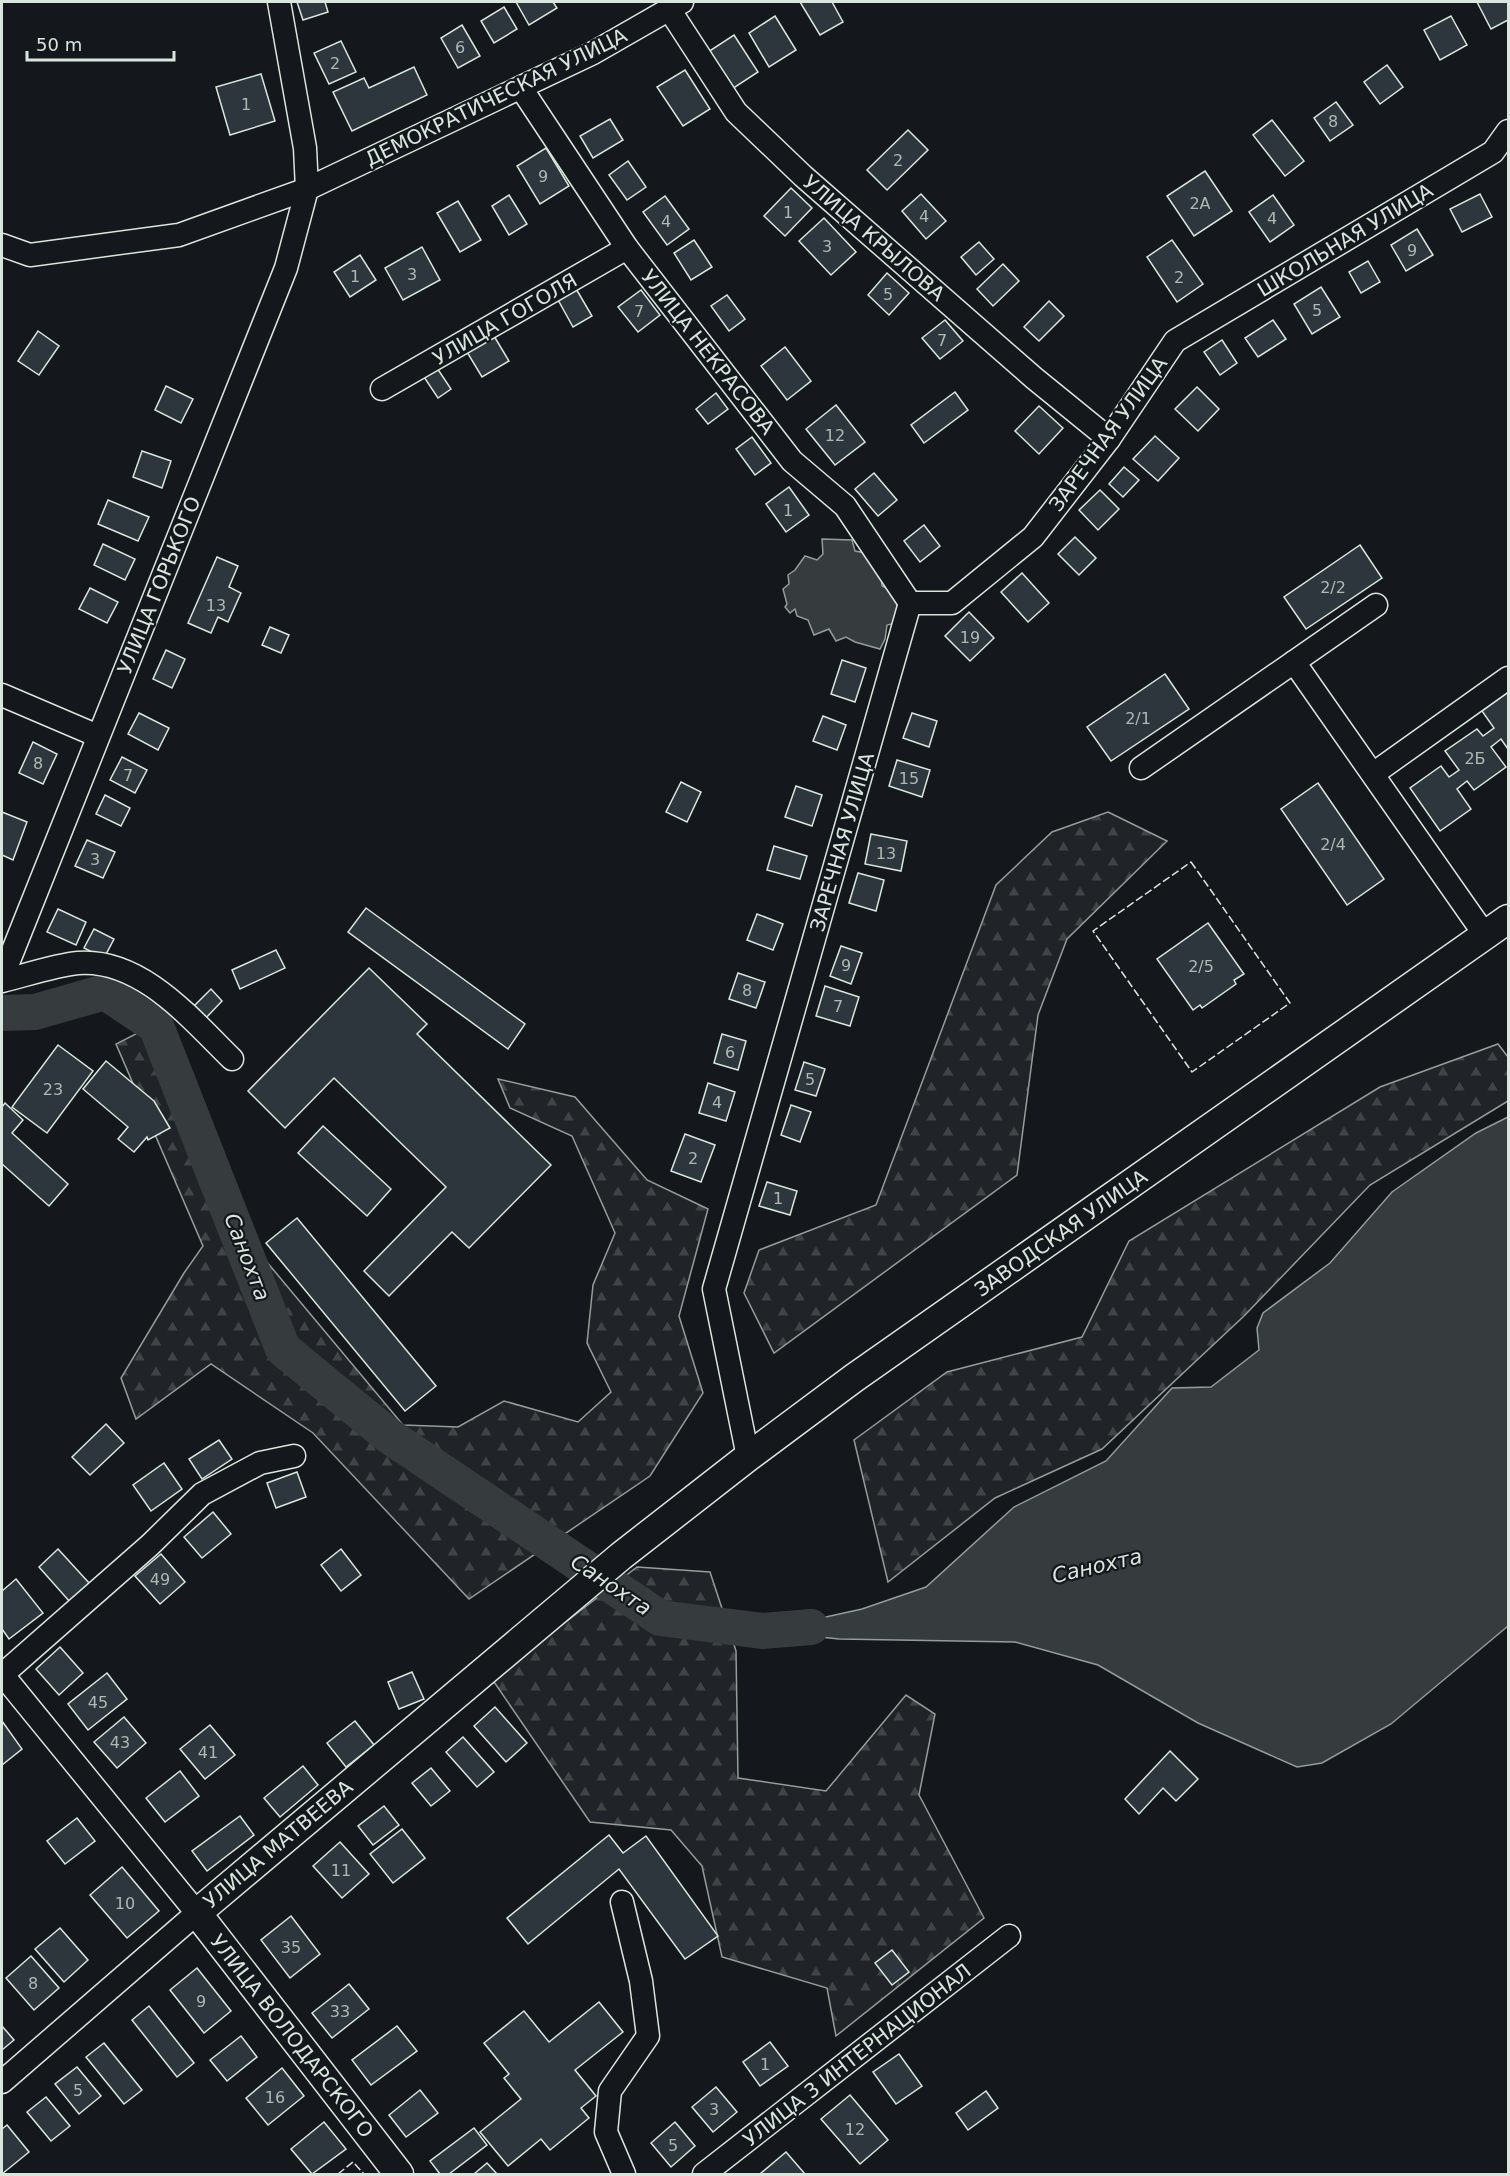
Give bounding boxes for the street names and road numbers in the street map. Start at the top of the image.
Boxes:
street label: ДЕМОКРАТИЧЕСКАЯ УЛИЦА [361,23,631,171]
street label: УЛИЦА КРЫЛОВА [798,170,950,306]
street label: ШКОЛЬНАЯ УЛИЦА [1253,178,1437,302]
street label: УЛИЦА НЕКРАСОВА [636,265,780,439]
street label: УЛИЦА ГОГОЛЯ [429,268,581,370]
street label: ЗАРЕЧНАЯ УЛИЦА [1044,352,1172,516]
street label: УЛИЦА ГОРЬКОГО [112,493,206,677]
street label: ЗАРЕЧНАЯ УЛИЦА [805,749,879,934]
street label: ЗАВОДСКАЯ УЛИЦА [970,1164,1152,1302]
street label: УЛИЦА МАТВЕЕВА [199,1774,358,1913]
street label: УЛИЦА ВОЛОДАРСКОГО [205,1930,379,2142]
street label: УЛИЦА 3 ИНТЕРНАЦИОНАЛ [738,1959,976,2151]

